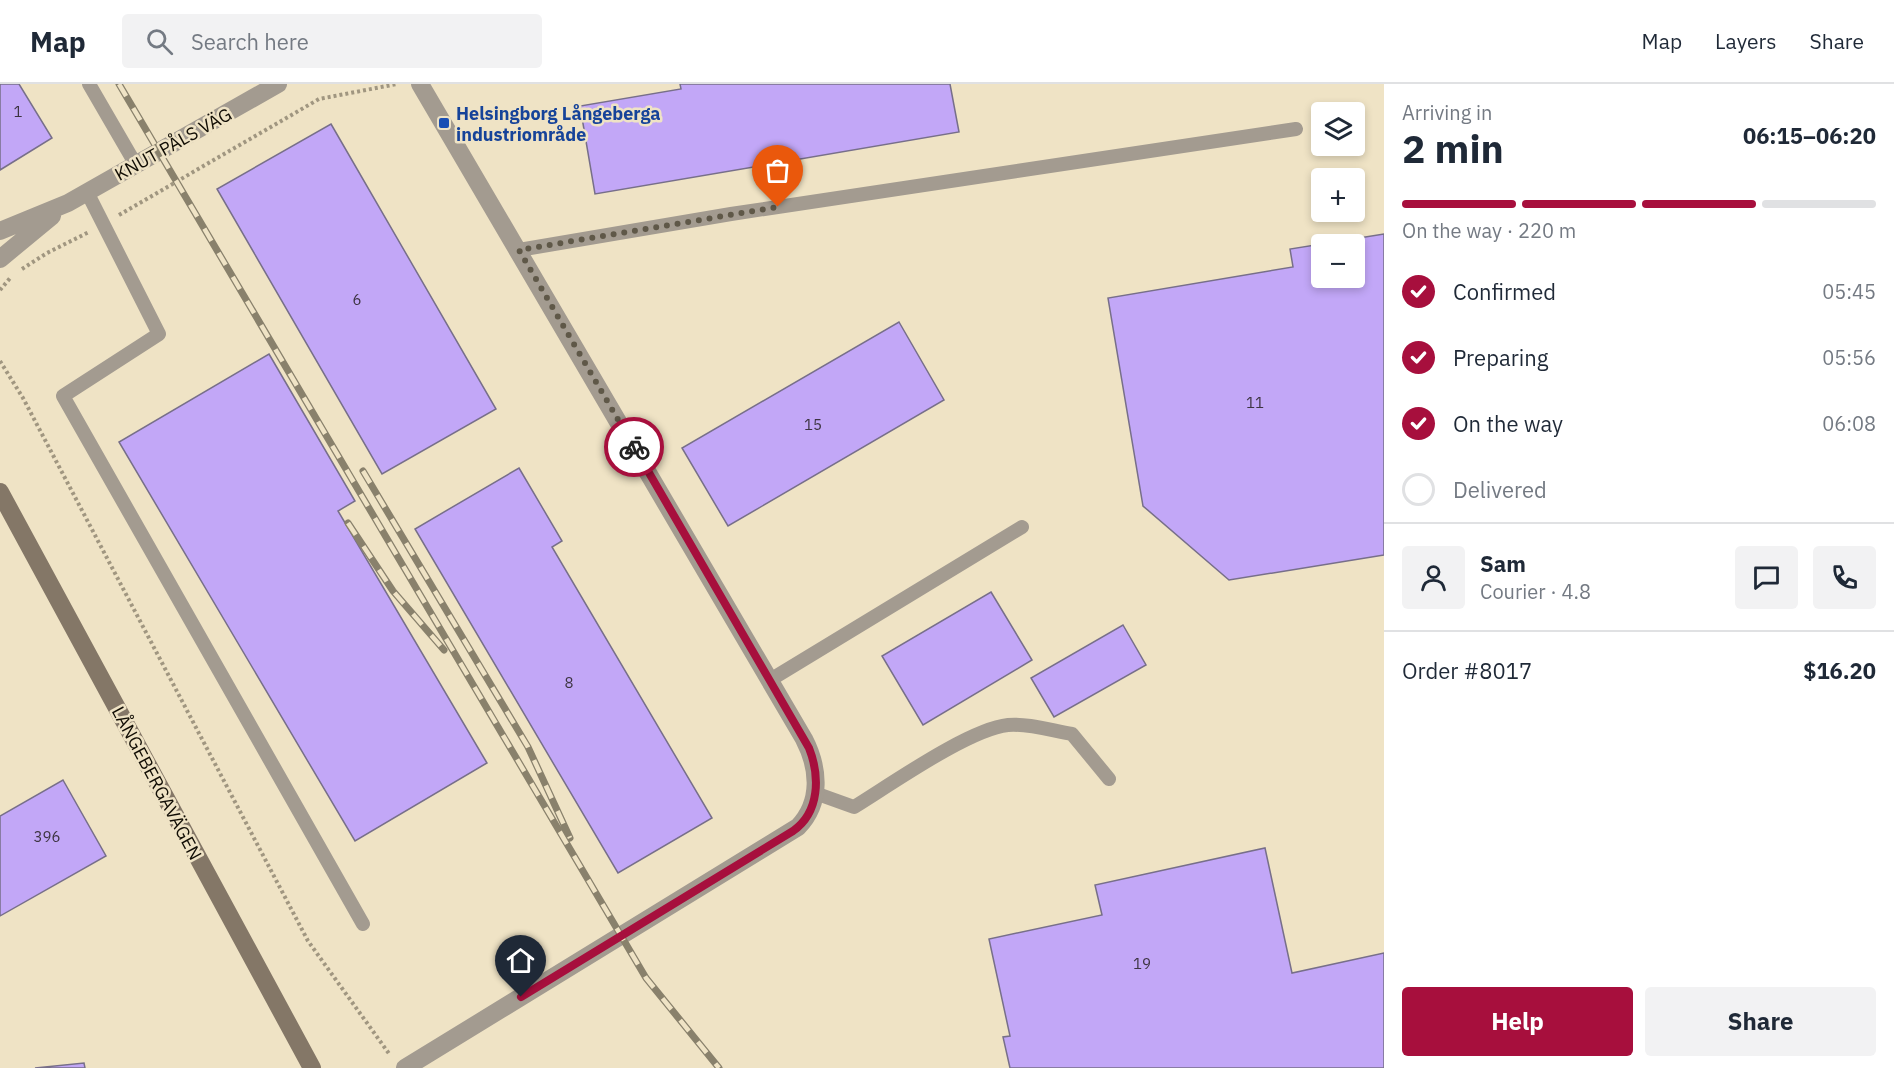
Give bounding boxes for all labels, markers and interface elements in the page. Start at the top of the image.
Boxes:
search box [122,14,542,68]
text: Map [30,23,86,60]
icon: search [143,25,176,58]
text: Search here [191,27,309,56]
text: Map [1642,27,1682,55]
text: Layers [1715,27,1777,55]
text: Share [1810,27,1864,55]
text: Arriving in [1402,99,1492,126]
street label: KNUT PÅLS VÄG [110,101,236,186]
house number: 1 [13,102,23,121]
place label: Helsingborg Långeberga industriområde [456,102,661,146]
map controls [1311,102,1365,288]
button: layers [1311,102,1365,156]
marker: Helsingborg Långeberga industriområde [437,116,451,130]
text: 06:15–06:20 [1743,121,1876,150]
text: 2 min [1402,123,1504,174]
pin [752,145,803,207]
icon: bag [761,154,794,187]
button: + [1311,168,1365,222]
text: On the way · 220 m [1402,217,1576,244]
button: − [1311,234,1365,288]
icon: check [1402,275,1435,308]
text: Confirmed [1453,277,1556,306]
text: 05:45 [1822,278,1876,305]
house number: 6 [352,290,362,309]
icon: check [1402,341,1435,374]
text: Preparing [1453,343,1548,372]
text: 05:56 [1822,344,1876,371]
house number: 11 [1246,393,1264,412]
icon: check [1402,407,1435,440]
text: On the way [1453,409,1563,438]
text: 06:08 [1822,410,1876,437]
house number: 15 [804,415,822,434]
courier [604,417,664,477]
icon: bike [618,431,651,464]
text: Delivered [1453,475,1547,504]
button: person [1402,546,1465,609]
button: chat [1735,546,1798,609]
button: phone [1813,546,1876,609]
text: Sam [1480,549,1526,578]
text: Courier · 4.8 [1480,578,1591,605]
text: Order #8017 [1402,656,1532,685]
text: $16.20 [1803,656,1876,685]
house number: 8 [564,673,574,692]
street label: LÅNGEBERGAVÄGEN [107,702,208,864]
house number: 396 [33,827,61,846]
pin [495,935,546,997]
icon: home [504,944,537,977]
house number: 19 [1133,954,1151,973]
button: Help [1402,987,1633,1056]
button: Share [1645,987,1876,1056]

